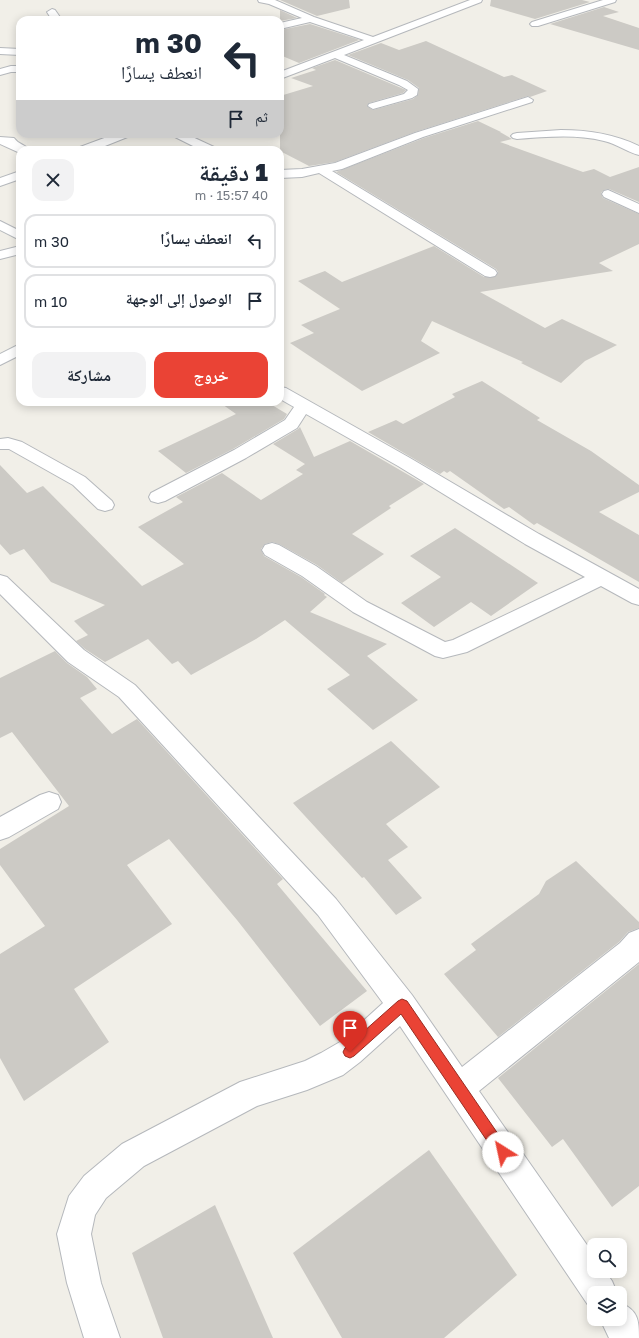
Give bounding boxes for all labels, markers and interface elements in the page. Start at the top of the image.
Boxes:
text: 30 m [135,26,202,59]
icon: left [216,32,268,84]
text: انعطف يسارًا [121,61,202,83]
text: ثم [255,107,268,125]
icon: arrive [225,108,247,130]
text: 1 دقيقة [199,157,268,186]
button: close [32,159,74,201]
text: 40 m · 15:57 [195,187,268,203]
text: انعطف يسارًا [160,229,232,247]
icon: left [244,230,266,252]
text: 30 m [34,232,69,250]
text: الوصول إلى الوجهة [126,289,232,307]
icon: arrive [244,290,266,312]
text: 10 m [34,292,68,310]
button: مشاركة [32,352,146,398]
button: خروج [154,352,268,398]
pin [333,1011,367,1052]
icon: arrive [339,1017,361,1039]
position arrow [482,1131,524,1173]
map controls [587,1238,627,1326]
button: search [587,1238,627,1278]
button: layers [587,1286,627,1326]

